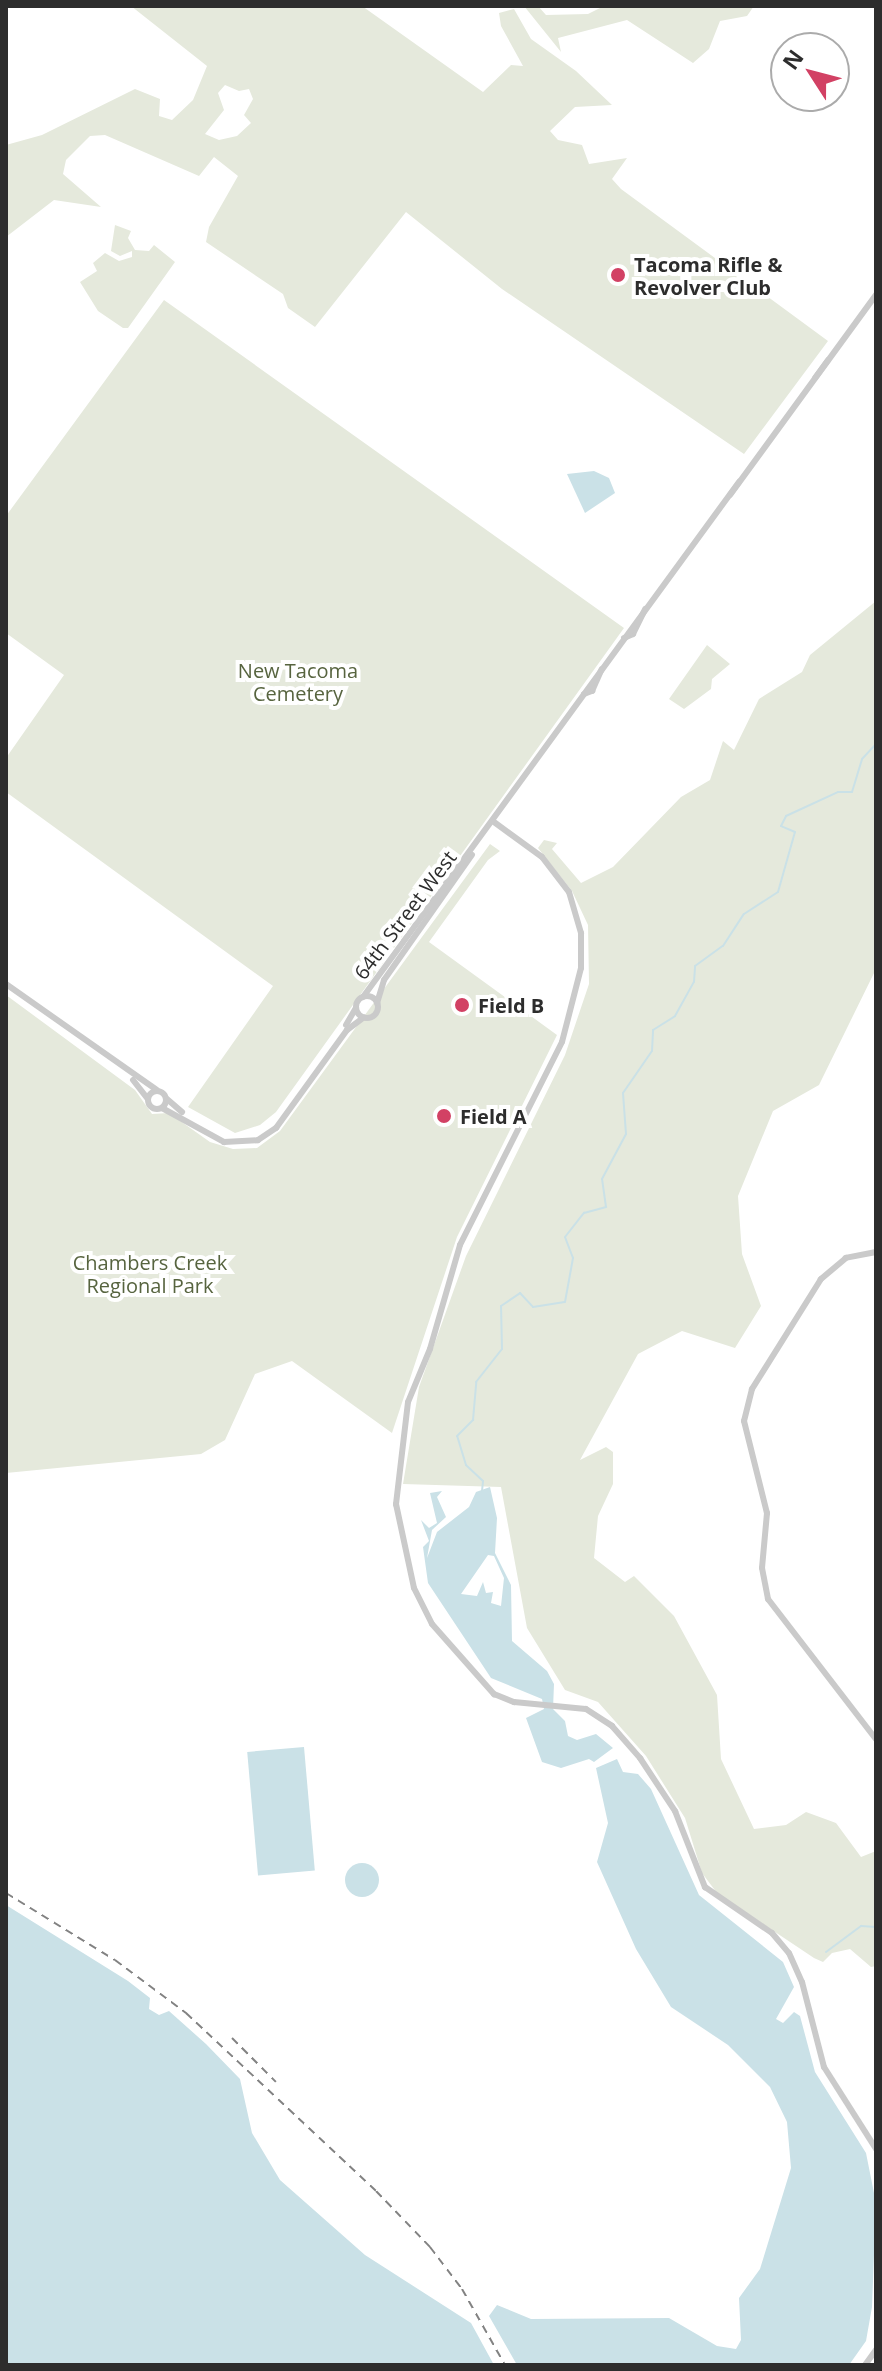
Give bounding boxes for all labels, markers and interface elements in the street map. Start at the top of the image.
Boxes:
north arrow [770,32,850,112]
text: N [775,43,810,75]
place label: Tacoma Rifle & Revolver Club [634,252,782,299]
marker: Tacoma Rifle & Revolver Club [609,266,627,284]
park label: New Tacoma Cemetery [238,659,358,706]
street label: 64th Street West [349,846,461,984]
place label: Field B [478,993,544,1017]
marker: Field B [453,996,471,1014]
place label: Field A [460,1104,527,1128]
marker: Field A [435,1107,453,1125]
park label: Chambers Creek Regional Park [73,1250,227,1297]

